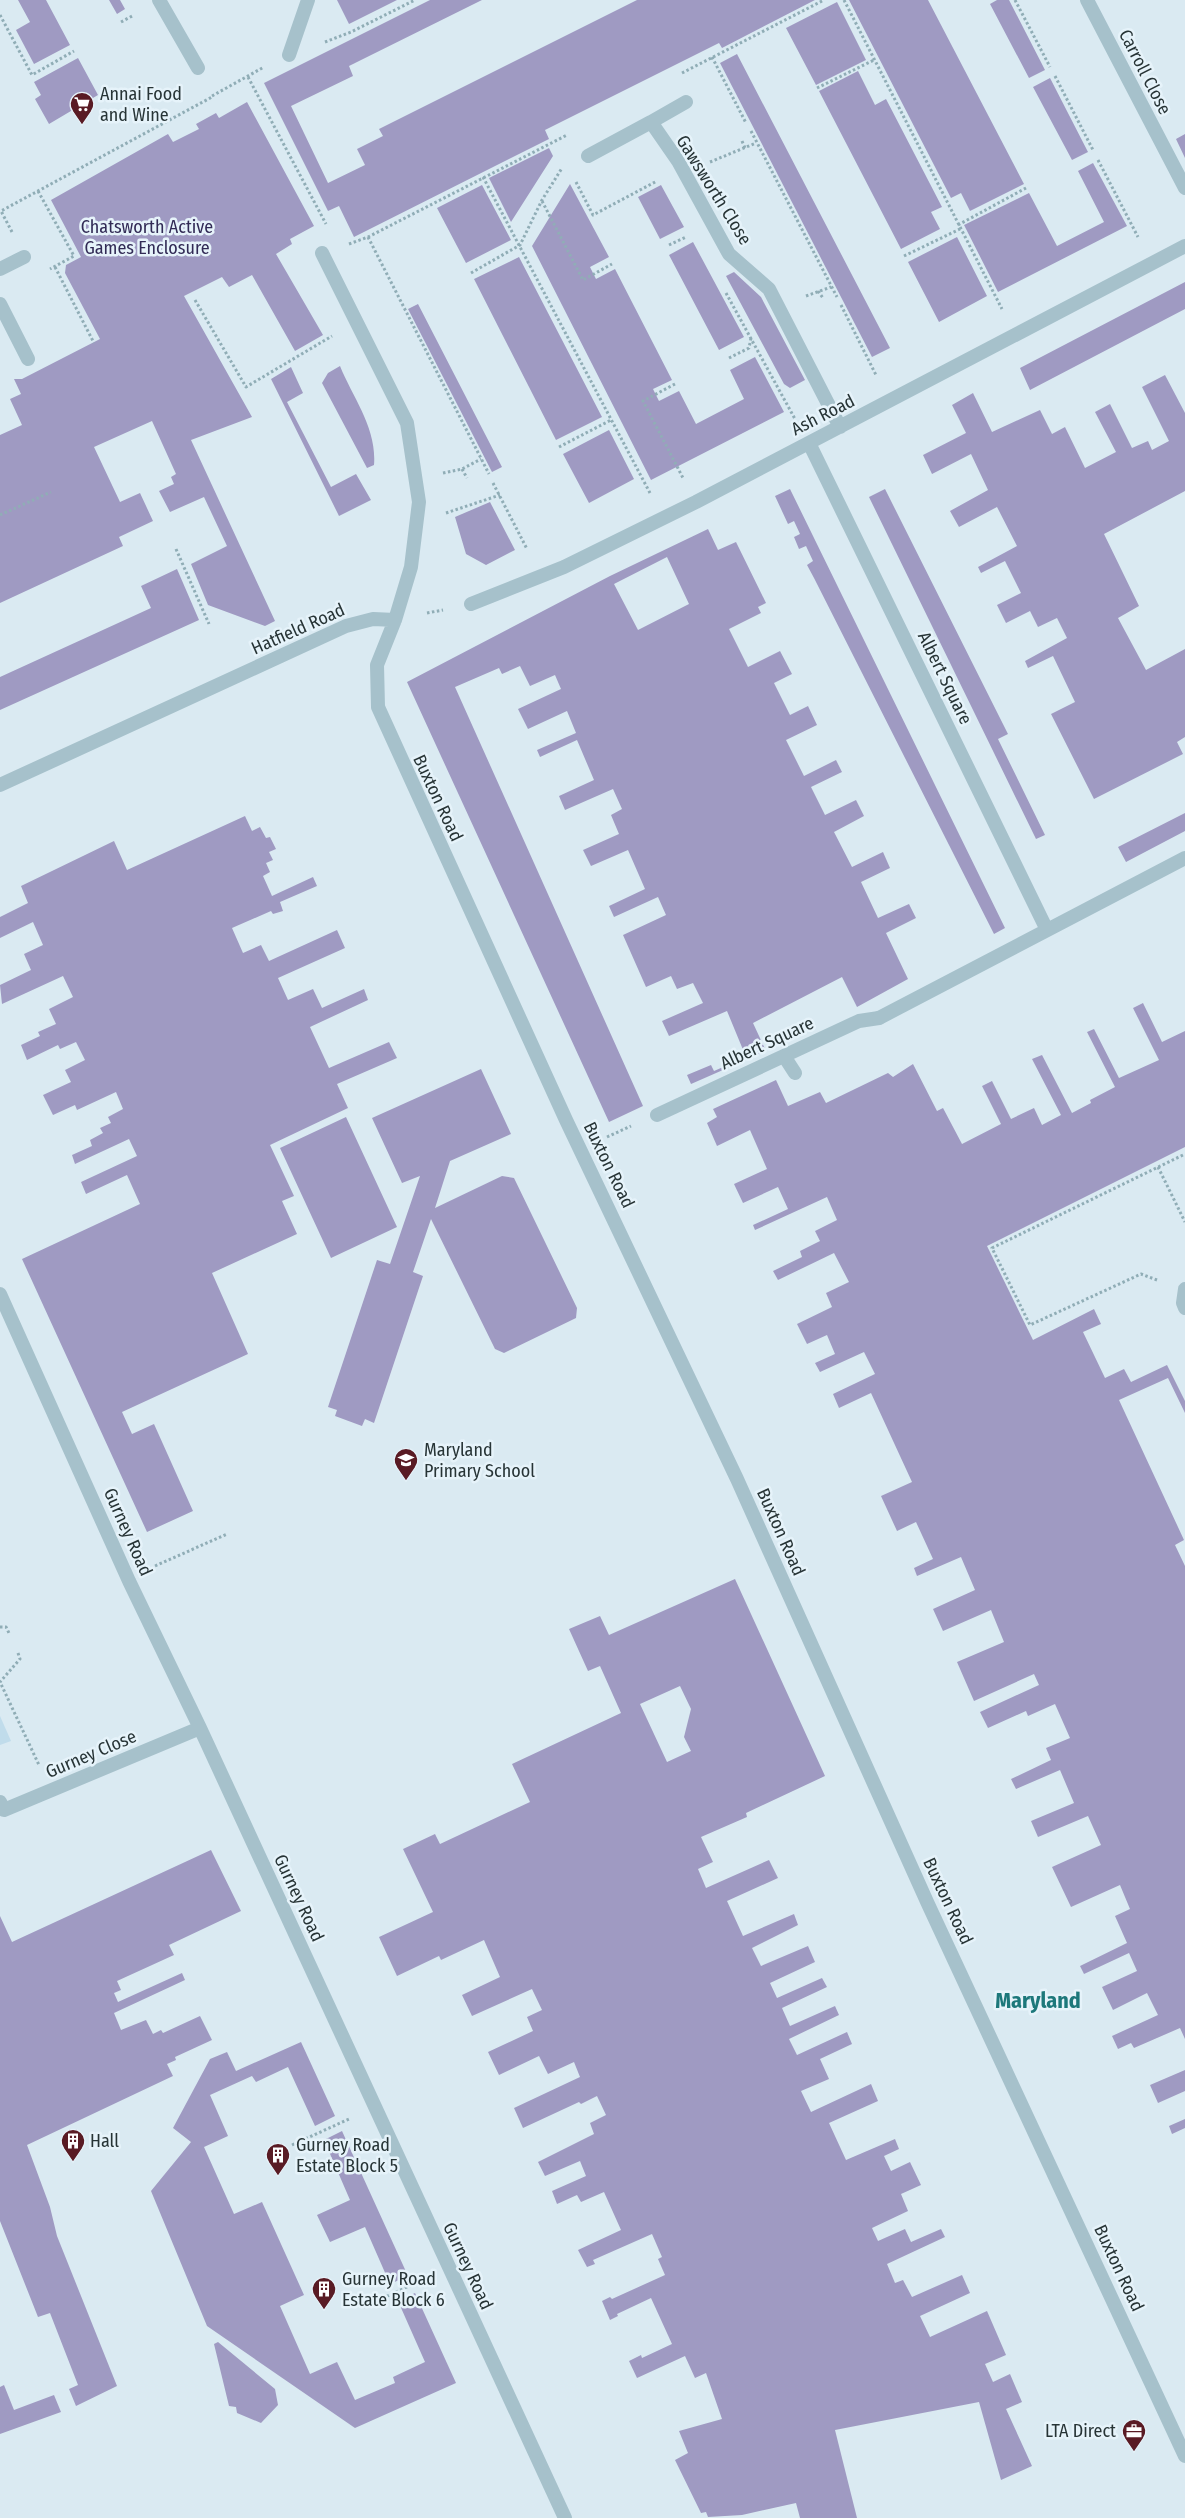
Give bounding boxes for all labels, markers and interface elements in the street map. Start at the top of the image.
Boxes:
street label: Carroll Close [1114,26,1176,118]
place label: Annai Food and Wine [100,83,182,126]
supermarket icon: Annai Food and Wine [69,91,95,125]
street label: Gawsworth Close [671,131,757,249]
park label: Chatsworth Active Games Enclosure [81,216,213,259]
street label: Ash Road [788,390,858,440]
street label: Hatfield Road [248,599,348,659]
street label: Albert Square [913,628,977,728]
street label: Buxton Road [408,751,468,845]
street label: Albert Square [717,1012,817,1074]
street label: Buxton Road [579,1118,639,1212]
place label: Maryland Primary School [424,1439,535,1482]
school or university icon: Maryland Primary School [393,1447,419,1481]
street label: Gurney Road [99,1485,157,1579]
street label: Buxton Road [752,1485,810,1579]
street label: Gurney Close [42,1725,140,1783]
street label: Gurney Road [269,1851,329,1945]
street label: Buxton Road [918,1854,978,1948]
district label: Maryland [995,1987,1081,2014]
building icon: Hall [60,2128,86,2162]
place label: Hall [90,2130,119,2152]
place label: Gurney Road Estate Block 5 [296,2134,398,2177]
building icon: Gurney Road Estate Block 5 [265,2142,291,2176]
street label: Gurney Road [438,2219,498,2313]
street label: Buxton Road [1089,2221,1149,2315]
place label: Gurney Road Estate Block 6 [342,2268,445,2311]
building icon: Gurney Road Estate Block 6 [311,2276,337,2310]
office icon: LTA Direct [1121,2418,1147,2452]
place label: LTA Direct [1045,2420,1116,2442]

